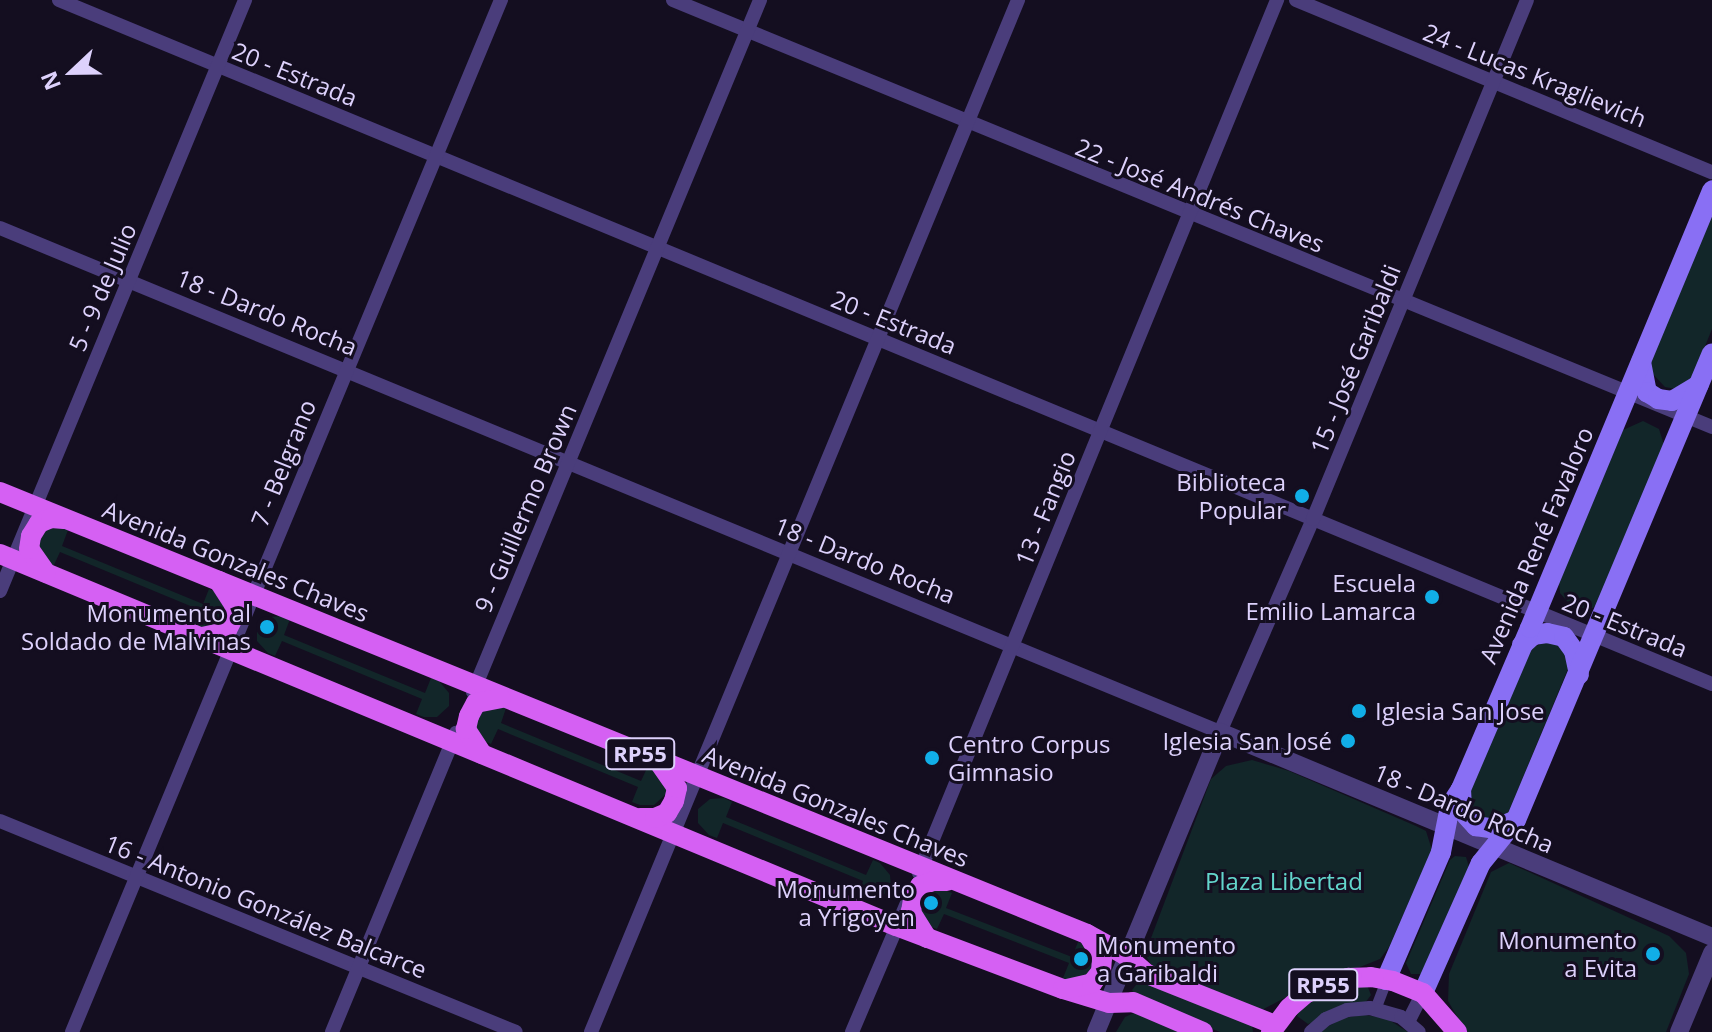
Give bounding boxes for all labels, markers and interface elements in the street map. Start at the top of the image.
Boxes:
street label: 24 - Lucas Kraglievich [1419,17,1651,133]
north arrow [32,32,112,112]
street label: 20 - Estrada [228,36,362,112]
text: N [32,67,67,95]
street label: 22 - José Andrés Chaves [1072,132,1328,258]
street label: 5 - 9 de Julio [62,219,142,355]
street label: 15 - José Garibaldi [1304,260,1406,458]
street label: 18 - Dardo Rocha [172,263,362,361]
street label: 20 - Estrada [827,284,961,360]
street label: 7 - Belgrano [244,395,322,531]
street label: 9 - Guillermo Brown [468,400,582,616]
street label: Avenida René Favaloro [1473,422,1599,668]
street label: 13 - Fangio [1009,446,1081,570]
place label: Biblioteca Popular [1176,468,1286,524]
marker: Biblioteca Popular [1293,487,1311,505]
street label: Avenida Gonzales Chaves [99,494,373,628]
street label: 18 - Dardo Rocha [770,511,960,609]
place label: Escuela Emilio Lamarca [1246,569,1416,625]
street label: 20 - Estrada [1558,587,1692,663]
marker: Escuela Emilio Lamarca [1423,588,1441,606]
place label: Monumento al Soldado de Malvinas [21,599,251,655]
marker: Monumento al Soldado de Malvinas [258,618,276,636]
place label: Iglesia San Jose [1375,697,1545,725]
marker: Iglesia San Jose [1350,702,1368,720]
place label: Iglesia San José [1162,727,1332,755]
place label: Centro Corpus Gimnasio [948,730,1111,786]
marker: Iglesia San José [1339,732,1357,750]
road number: RP55 [604,736,676,772]
street label: Avenida Gonzales Chaves [699,739,973,873]
marker: Centro Corpus Gimnasio [923,749,941,767]
street label: 18 - Dardo Rocha [1370,757,1558,859]
street label: 16 - Antonio González Balcarce [101,828,431,984]
park label: Plaza Libertad [1205,867,1363,895]
place label: Monumento a Yrigoyen [776,875,915,931]
marker: Monumento a Yrigoyen [922,894,940,912]
place label: Monumento a Evita [1498,926,1637,982]
place label: Monumento a Garibaldi [1097,931,1236,987]
marker: Monumento a Evita [1644,945,1662,963]
marker: Monumento a Garibaldi [1072,950,1090,968]
road number: RP55 [1287,967,1359,1003]

